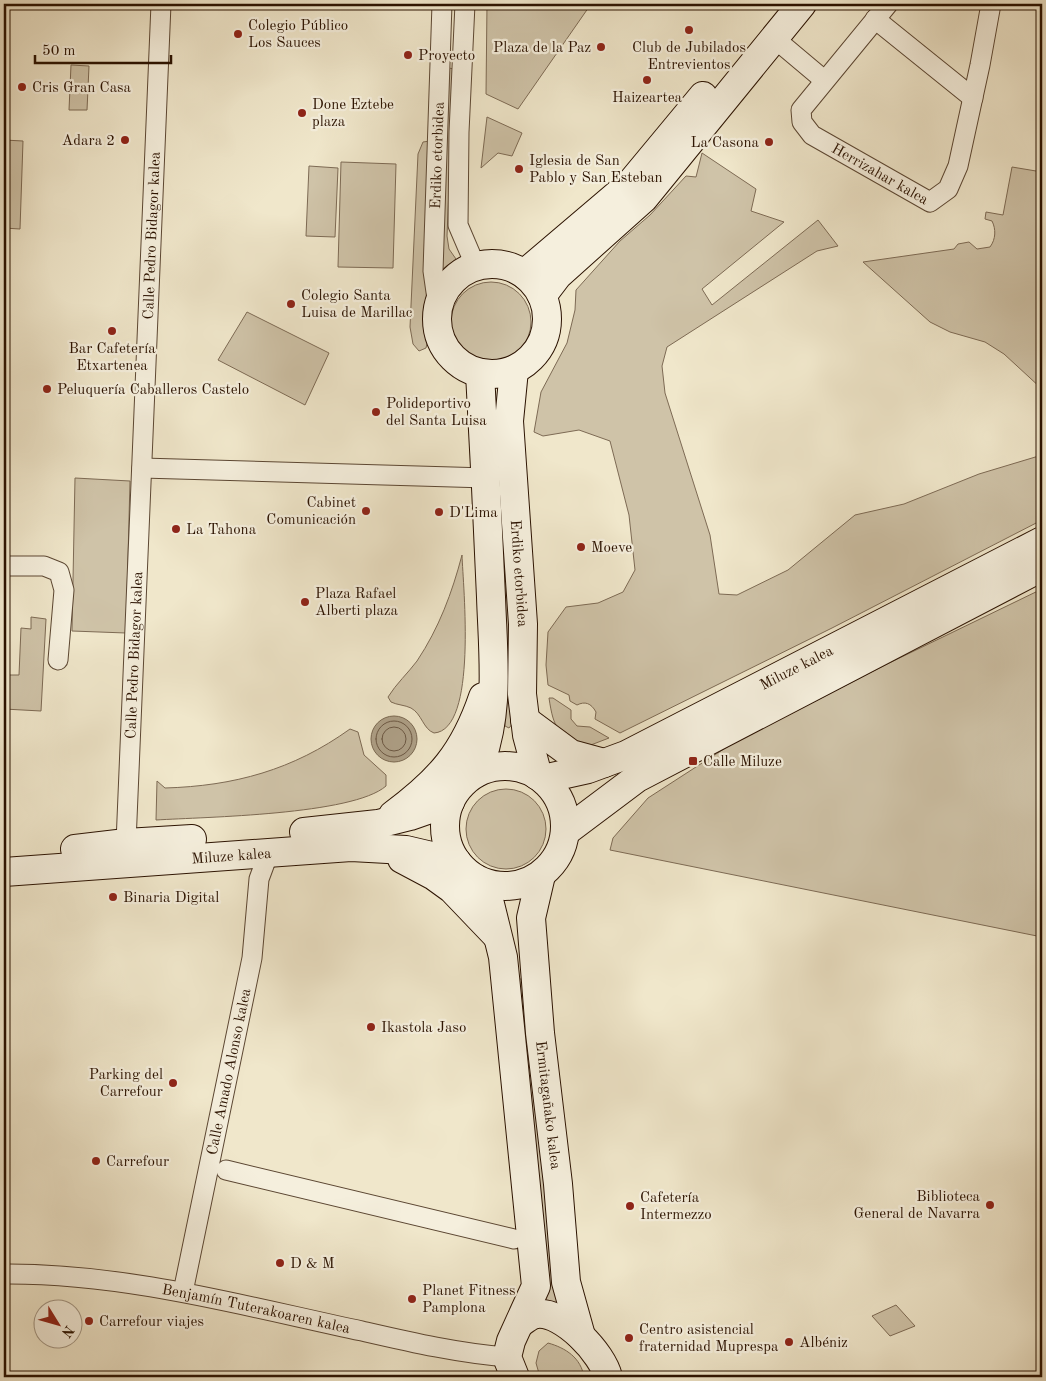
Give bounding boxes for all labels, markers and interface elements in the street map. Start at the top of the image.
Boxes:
place label: Colegio Público Los Sauces [248,19,348,51]
marker: Club de Jubilados Entrevientos [683,24,695,36]
marker: Colegio Público Los Sauces [232,28,244,40]
scale bar [35,32,171,64]
place label: Plaza de la Paz [493,41,591,56]
marker: Plaza de la Paz [595,41,607,53]
place label: Club de Jubilados Entrevientos [632,41,746,73]
text: 50 m [42,44,76,59]
marker: Proyecto [402,49,414,61]
place label: Proyecto [418,49,475,64]
marker: Haizeartea [641,74,653,86]
marker: Cris Gran Casa [16,81,28,93]
place label: Cris Gran Casa [32,81,132,96]
place label: Haizeartea [612,91,683,106]
place label: Done Eztebe plaza [312,98,394,130]
street label: Erdiko etorbidea [429,101,448,209]
marker: Done Eztebe plaza [296,107,308,119]
place label: Adara 2 [62,134,115,149]
marker: Adara 2 [119,134,131,146]
place label: La Casona [690,136,760,151]
marker: La Casona [763,136,775,148]
street label: Herrizahar kalea [828,142,931,209]
street label: Calle Pedro Bidagor kalea [142,151,164,320]
place label: Iglesia de San Pablo y San Esteban [529,154,663,186]
marker: Iglesia de San Pablo y San Esteban [513,163,525,175]
place label: Colegio Santa Luisa de Marillac [301,289,413,321]
marker: Colegio Santa Luisa de Marillac [285,298,297,310]
marker: Bar Cafetería Etxartenea [106,325,118,337]
place label: Bar Cafetería Etxartenea [68,342,156,374]
marker: Peluquería Caballeros Castelo [41,383,53,395]
place label: Peluquería Caballeros Castelo [57,383,249,398]
place label: Polideportivo del Santa Luisa [386,397,487,429]
marker: Polideportivo del Santa Luisa [370,406,382,418]
place label: Cabinet Comunicación [266,496,356,528]
marker: Cabinet Comunicación [360,505,372,517]
marker: D'Lima [433,506,445,518]
place label: D'Lima [449,506,498,521]
street label: Erdiko etorbidea [507,519,529,628]
marker: La Tahona [170,523,182,535]
place label: La Tahona [186,523,257,538]
marker: Moeve [575,541,587,553]
place label: Moeve [591,541,632,556]
street label: Calle Pedro Bidagor kalea [124,570,146,739]
place label: Plaza Rafael Alberti plaza [315,587,399,619]
marker: Plaza Rafael Alberti plaza [299,596,311,608]
street label: Miluze kalea [758,644,836,694]
marker: Calle Miluze [687,755,699,767]
place label: Calle Miluze [703,755,782,770]
street label: Miluze kalea [191,847,273,867]
marker: Binaria Digital [107,891,119,903]
place label: Binaria Digital [123,891,219,906]
street label: Calle Amado Alonso kalea [205,987,255,1157]
marker: Ikastola Jaso [365,1021,377,1033]
place label: Ikastola Jaso [381,1021,466,1036]
street label: Ermitagañako kalea [532,1040,562,1171]
place label: Parking del Carrefour [89,1068,163,1100]
marker: Parking del Carrefour [167,1077,179,1089]
marker: Carrefour [90,1155,102,1167]
place label: Carrefour [106,1155,169,1170]
place label: Biblioteca General de Navarra [853,1190,981,1222]
place label: Cafetería Intermezzo [640,1191,712,1223]
marker: Biblioteca General de Navarra [984,1199,996,1211]
marker: Cafetería Intermezzo [624,1200,636,1212]
marker: D & M [274,1257,286,1269]
place label: D & M [290,1257,334,1272]
street label: Benjamín Tuterakoaren kalea [160,1283,352,1337]
place label: Planet Fitness Pamplona [422,1284,516,1316]
marker: Planet Fitness Pamplona [406,1293,418,1305]
north arrow [32,1298,82,1348]
marker: Carrefour viajes [83,1315,95,1327]
place label: Carrefour viajes [99,1315,204,1330]
text: N [59,1323,76,1340]
place label: Centro asistencial fraternidad Muprespa [639,1323,779,1355]
marker: Centro asistencial fraternidad Muprespa [623,1332,635,1344]
marker: Albéniz [783,1336,795,1348]
place label: Albéniz [799,1336,848,1351]

